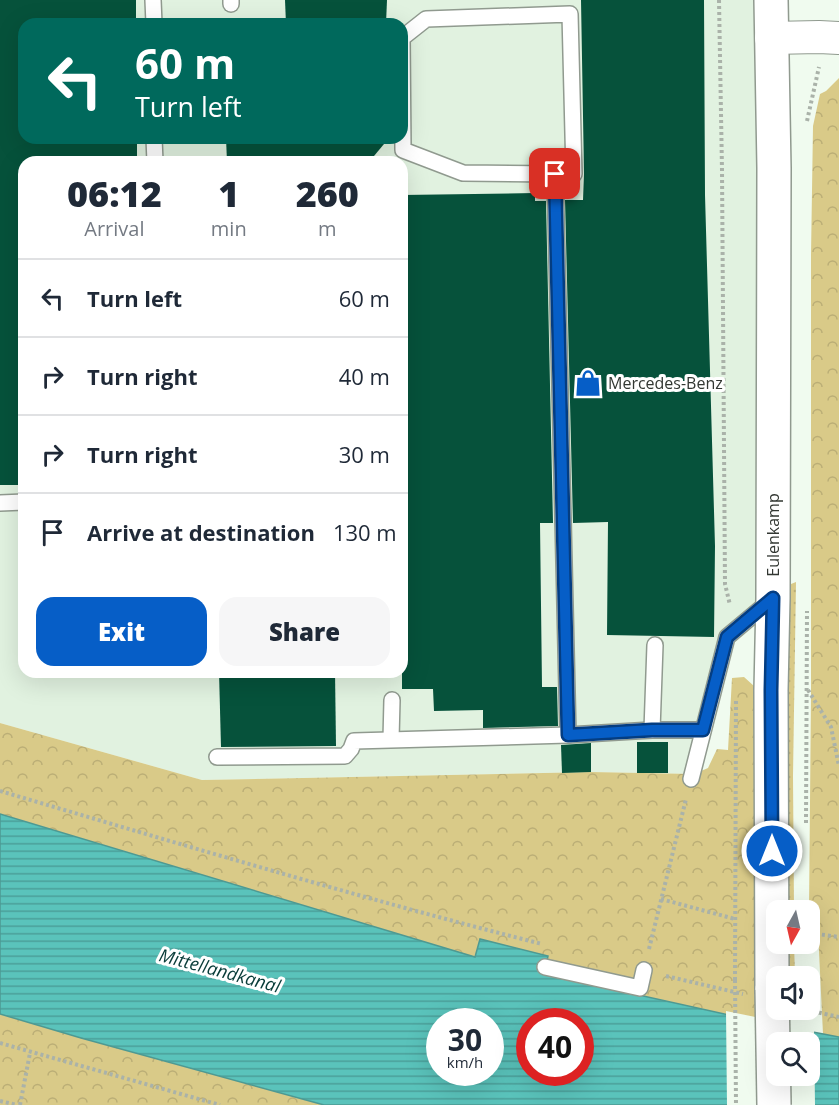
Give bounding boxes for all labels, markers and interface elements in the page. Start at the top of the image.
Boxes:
text: 60 m [135,34,235,91]
icon: left [36,42,114,120]
text: Turn left [135,88,242,125]
pin [529,148,580,199]
icon: arrive [538,157,571,190]
text: 06:12 [67,169,162,218]
text: 1 [218,169,239,218]
text: 260 [296,169,359,218]
text: Arrival [84,215,145,242]
text: min [211,215,247,242]
text: m [318,215,337,242]
icon: left [36,282,69,315]
text: Turn left [87,283,182,313]
text: 60 m [339,283,390,313]
icon: right [36,360,69,393]
text: Turn right [87,361,198,391]
text: 40 m [339,361,390,391]
shop icon: Mercedes-Benz [573,368,603,398]
place label: Mercedes-Benz [608,372,723,394]
icon: right [36,438,69,471]
text: Turn right [87,439,198,469]
text: 30 m [339,439,390,469]
street label: Eulenkamp [762,493,784,577]
icon: arrive [36,516,69,549]
text: Arrive at destination [87,517,315,547]
text: 130 m [333,517,397,547]
button: Exit [36,597,207,666]
button: Share [219,597,390,666]
position arrow [740,819,804,883]
north arrow [766,900,820,954]
map controls [766,900,820,1086]
water label: Mittellandkanal [157,942,284,998]
button: sound [766,966,820,1020]
speed limit sign: 40 [516,1008,594,1086]
text: 30 [448,1019,482,1060]
button: search [766,1032,820,1086]
text: km/h [447,1052,483,1072]

